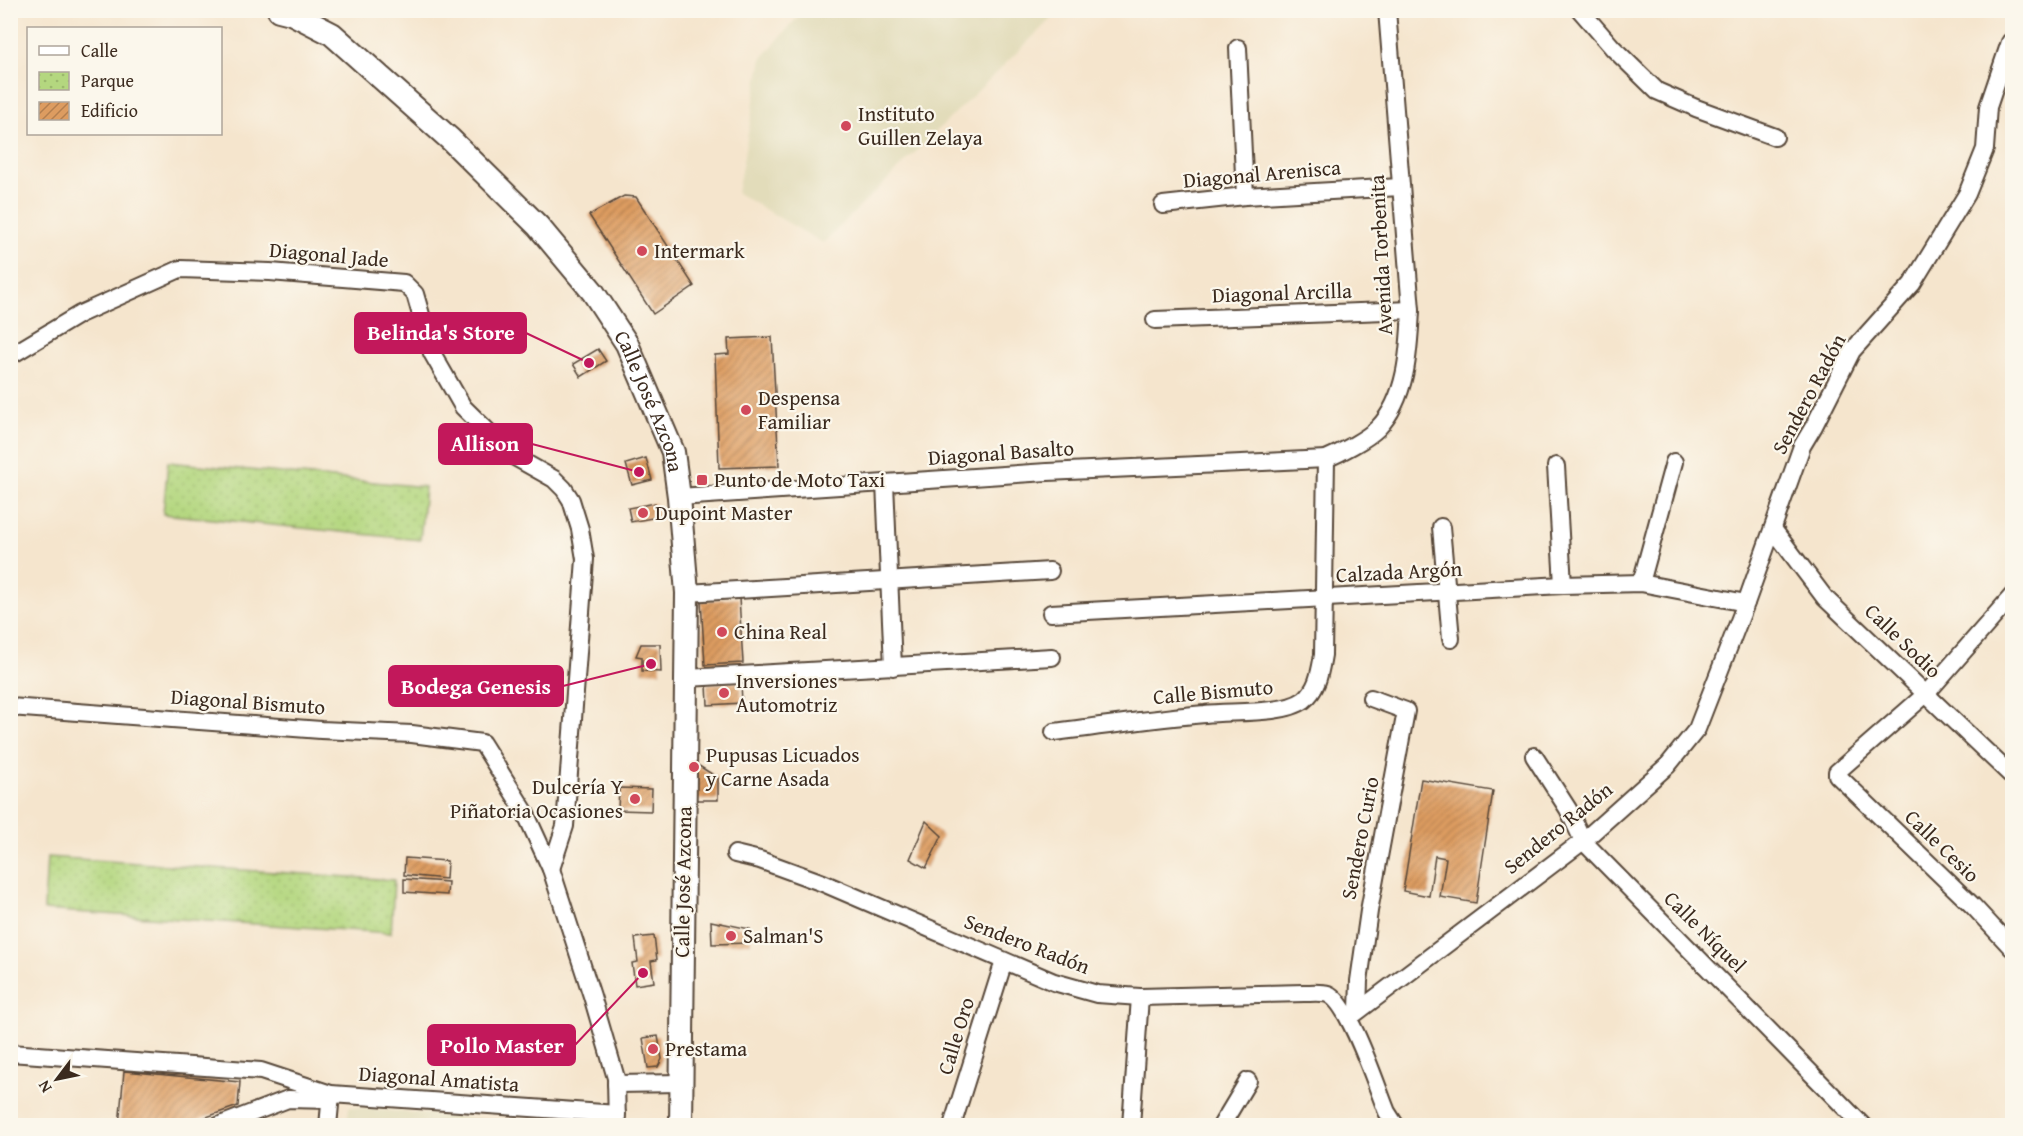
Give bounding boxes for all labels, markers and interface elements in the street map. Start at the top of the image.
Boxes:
legend [27,27,222,135]
text: Calle [81,37,118,64]
text: Parque [81,67,134,94]
text: Edificio [81,97,138,124]
place label: Instituto Guillen Zelaya [858,98,983,153]
marker: Instituto Guillen Zelaya [839,119,853,133]
street label: Diagonal Arenisca [1182,151,1342,196]
street label: Avenida Torbenita [1361,174,1400,336]
street label: Diagonal Jade [268,234,390,275]
place label: Intermark [654,235,745,266]
marker: Intermark [635,244,649,258]
street label: Diagonal Arcilla [1211,275,1353,310]
callout: Belinda's Store [355,313,526,353]
text: Belinda's Store [367,316,515,348]
street label: Calle José Azcona [607,324,692,474]
street label: Sendero Radón [1764,328,1853,459]
place label: Despensa Familiar [758,382,840,437]
marker: Despensa Familiar [739,403,753,417]
callout: Allison [439,424,532,464]
text: Allison [451,427,519,459]
street label: Diagonal Basalto [927,432,1075,473]
place label: Punto de Moto Taxi [714,464,885,495]
marker: Punto de Moto Taxi [695,473,709,487]
place label: Dupoint Master [655,497,793,528]
marker: Dupoint Master [636,506,650,520]
street label: Calzada Argón [1335,553,1463,590]
street label: Calle Sodio [1858,596,1949,685]
place label: China Real [734,616,827,647]
marker: China Real [715,625,729,639]
place label: Inversiones Automotriz [736,665,838,720]
callout: Bodega Genesis [389,666,563,706]
text: Bodega Genesis [401,670,551,702]
street label: Calle Bismuto [1152,671,1274,712]
street label: Diagonal Bismuto [170,681,326,722]
marker: Inversiones Automotriz [717,686,731,700]
place label: Pupusas Licuados y Carne Asada [705,739,860,794]
marker: Pupusas Licuados y Carne Asada [687,760,701,774]
place label: Dulcería Y Piñatoria Ocasiones [450,771,623,826]
street label: Sendero Curio [1332,774,1387,902]
street label: Sendero Radón [1496,774,1619,881]
marker: Dulcería Y Piñatoria Ocasiones [628,792,642,806]
street label: Calle Cesio [1898,802,1987,889]
street label: Calle José Azcona [666,806,699,958]
street label: Calle Níquel [1657,883,1754,980]
street label: Sendero Radón [960,905,1095,982]
place label: Salman'S [743,920,824,951]
marker: Salman'S [724,929,738,943]
street label: Calle Oro [929,993,982,1078]
callout: Pollo Master [428,1025,575,1065]
text: Pollo Master [440,1029,564,1061]
place label: Prestama [665,1033,747,1064]
marker: Prestama [646,1042,660,1056]
north arrow [27,1049,87,1109]
street label: Diagonal Amatista [358,1057,520,1100]
text: N [31,1076,57,1098]

